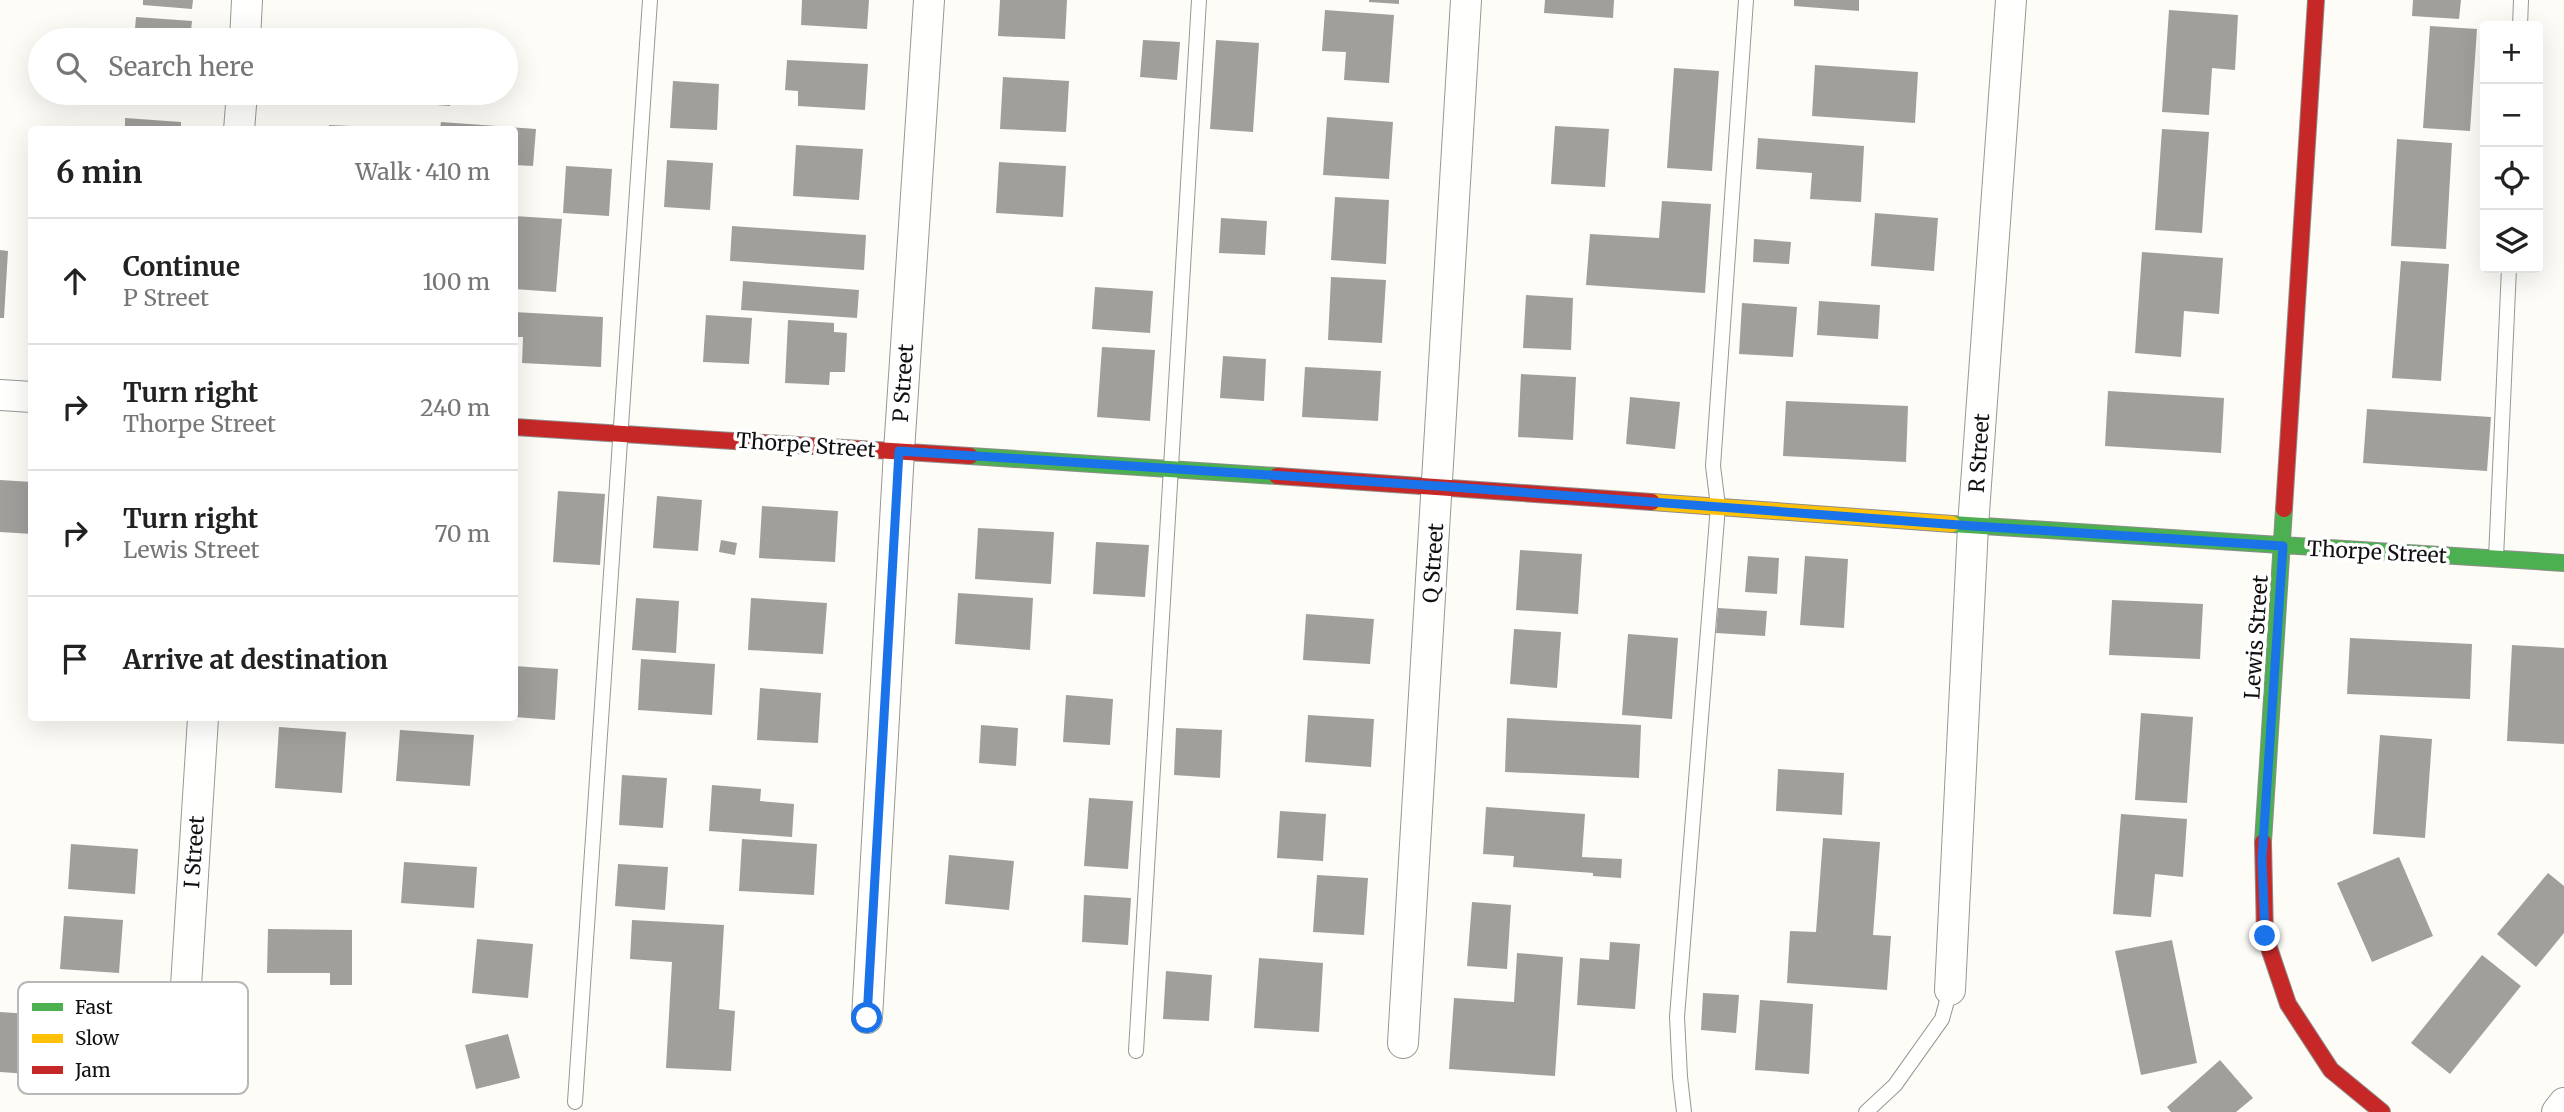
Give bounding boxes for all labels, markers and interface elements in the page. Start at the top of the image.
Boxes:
map controls [2480,21,2543,273]
button: + [2480,21,2543,84]
search box [28,28,518,105]
icon: search [52,48,90,86]
text: Search here [108,50,254,83]
button: − [2480,84,2543,147]
button: locate [2480,147,2543,210]
text: 6 min [56,153,142,191]
text: Walk · 410 m [355,157,490,186]
button: layers [2480,210,2543,273]
text: Continue [123,250,240,283]
icon: ahead [56,262,94,300]
text: 100 m [422,267,490,296]
text: P Street [123,283,209,312]
street label: P Street [887,343,919,423]
text: Turn right [123,376,258,409]
icon: right [56,388,94,426]
text: 240 m [420,393,490,422]
text: Thorpe Street [123,409,276,438]
street label: R Street [1963,412,1995,494]
street label: Thorpe Street [735,427,877,463]
text: Turn right [123,502,258,535]
icon: right [56,514,94,552]
text: 70 m [434,519,490,548]
street label: Q Street [1417,522,1449,604]
text: Lewis Street [123,535,259,564]
street label: Thorpe Street [2307,535,2447,569]
street label: Lewis Street [2238,574,2274,700]
icon: arrive [56,640,94,678]
text: Arrive at destination [123,643,388,676]
street label: I Street [178,815,210,889]
route end [2249,920,2280,951]
legend [18,982,248,1094]
text: Fast [75,995,113,1019]
route start [851,1002,882,1033]
text: Slow [75,1026,120,1050]
text: Jam [74,1058,111,1082]

